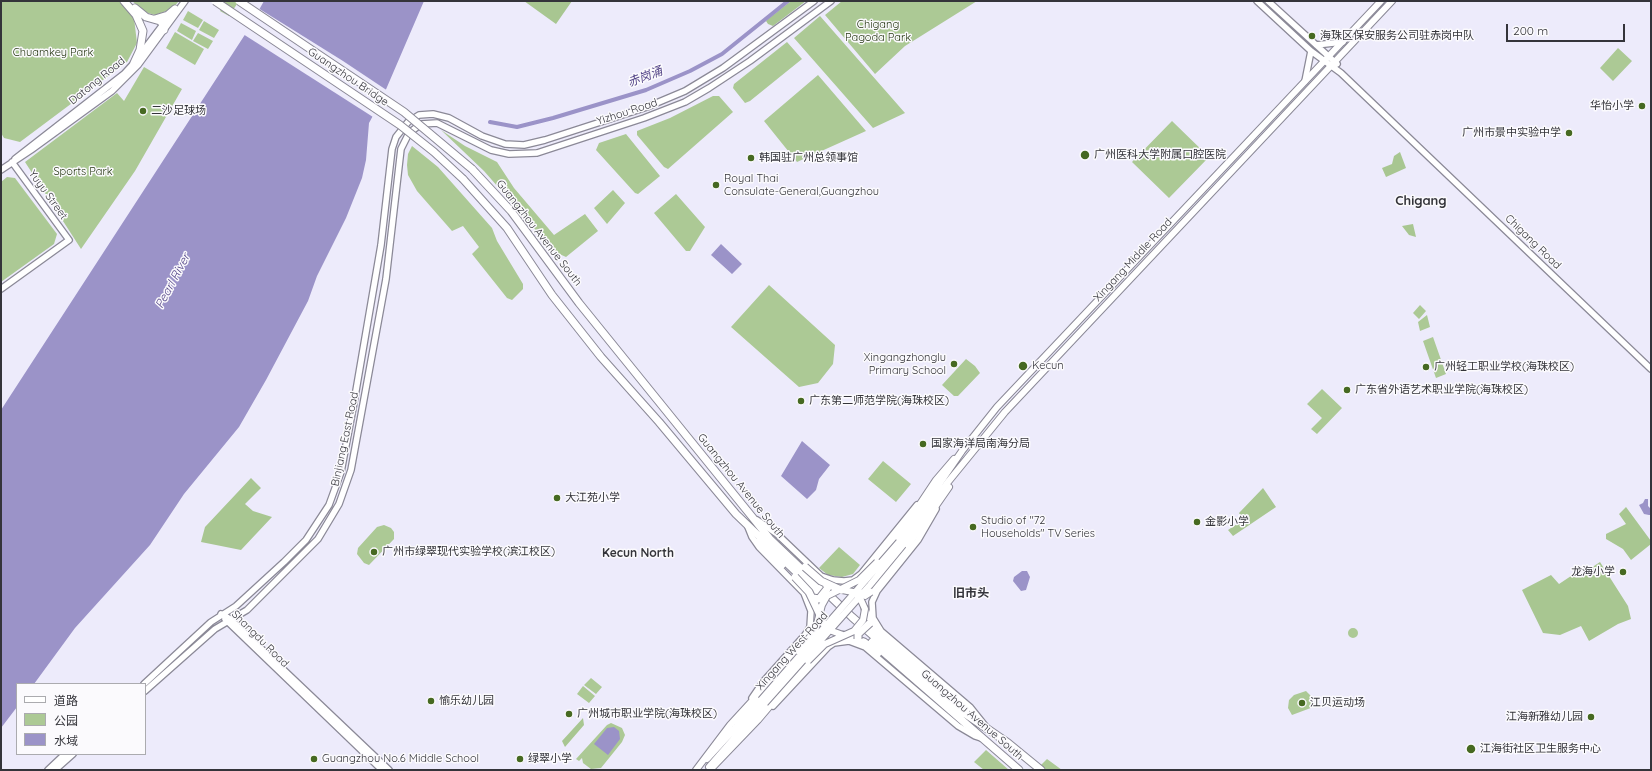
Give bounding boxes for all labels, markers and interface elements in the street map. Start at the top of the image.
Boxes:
scale bar [1508,16,1627,42]
park label: Chigang Pagoda Park [845,18,911,44]
text: 200 m [1513,23,1548,38]
place label: 海珠区保安服务公司驻赤岗中队 [1320,29,1474,43]
marker: 海珠区保安服务公司驻赤岗中队 [1307,31,1317,41]
street label: Guangzhou Bridge [305,45,391,109]
park label: Chuamkey Park [13,46,93,60]
street label: Datong Road [66,54,128,108]
water label: 赤岗涌 [626,64,664,90]
street label: Yizhou Road [595,96,659,128]
place label: 华怡小学 [1590,99,1634,113]
marker: 华怡小学 [1637,101,1647,111]
place label: 二沙足球场 [151,104,206,118]
marker: 二沙足球场 [138,106,148,116]
place label: 广州市景中实验中学 [1462,126,1561,140]
marker: 广州市景中实验中学 [1564,128,1574,138]
place label: 广州医科大学附属口腔医院 [1094,148,1226,162]
marker: 广州医科大学附属口腔医院 [1079,149,1091,161]
place label: 韩国驻广州总领事馆 [759,151,858,165]
marker: 韩国驻广州总领事馆 [746,153,756,163]
park label: Sports Park [53,165,113,179]
street label: Yuyu Street [26,168,70,222]
place label: Royal Thai Consulate-General,Guangzhou [724,172,879,198]
street label: Guangzhou Avenue South [494,177,584,289]
marker: Royal Thai Consulate-General,Guangzhou [711,180,721,190]
district label: Chigang [1395,193,1447,209]
street label: Chigang Road [1502,212,1564,272]
street label: Xingang Middle Road [1091,216,1175,304]
water label: Pearl River [153,251,193,311]
place label: Xingangzhonglu Primary School [864,351,946,377]
marker: Xingangzhonglu Primary School [949,359,959,369]
place label: Kecun [1032,359,1064,373]
marker: Kecun [1017,360,1029,372]
place label: 广州轻工职业学校(海珠校区) [1434,360,1574,374]
marker: 广州轻工职业学校(海珠校区) [1421,362,1431,372]
place label: 广东省外语艺术职业学院(海珠校区) [1355,383,1528,397]
marker: 广东省外语艺术职业学院(海珠校区) [1342,385,1352,395]
street label: Binjiang East Road [329,391,361,487]
place label: 广东第二师范学院(海珠校区) [809,394,949,408]
marker: 广东第二师范学院(海珠校区) [796,396,806,406]
street label: Guangzhou Avenue South [695,431,787,541]
place label: 国家海洋局南海分局 [931,437,1030,451]
marker: 国家海洋局南海分局 [918,439,928,449]
place label: 大江苑小学 [565,491,620,505]
marker: 大江苑小学 [552,493,562,503]
place label: Studio of "72 Households" TV Series [981,514,1095,540]
place label: 金影小学 [1205,515,1249,529]
marker: 金影小学 [1192,517,1202,527]
marker: Studio of "72 Households" TV Series [968,522,978,532]
place label: 广州市绿翠现代实验学校(滨江校区) [382,545,555,559]
district label: Kecun North [602,546,674,560]
marker: 广州市绿翠现代实验学校(滨江校区) [369,547,379,557]
place label: 龙海小学 [1571,565,1615,579]
marker: 龙海小学 [1618,567,1628,577]
district label: 旧市头 [953,586,989,600]
street label: Shangdu Road [229,608,291,670]
street label: Xingang West Road [753,609,831,693]
street label: Guangzhou Avenue South [918,667,1026,763]
legend [16,683,146,755]
text: 道路 [54,693,78,708]
place label: 愉乐幼儿园 [439,694,494,708]
marker: 愉乐幼儿园 [426,696,436,706]
place label: 江贝运动场 [1310,696,1365,710]
marker: 江贝运动场 [1297,698,1307,708]
place label: 广州城市职业学院(海珠校区) [577,707,717,721]
marker: 广州城市职业学院(海珠校区) [564,709,574,719]
place label: 江海新雅幼儿园 [1506,710,1583,724]
marker: 江海新雅幼儿园 [1586,712,1596,722]
text: 公园 [54,713,78,728]
text: 水域 [54,733,78,748]
place label: 江海街社区卫生服务中心 [1480,742,1601,756]
marker: 江海街社区卫生服务中心 [1465,743,1477,755]
place label: Guangzhou No.6 Middle School [322,752,479,766]
place label: 绿翠小学 [528,752,572,766]
marker: Guangzhou No.6 Middle School [309,754,319,764]
marker: 绿翠小学 [515,754,525,764]

